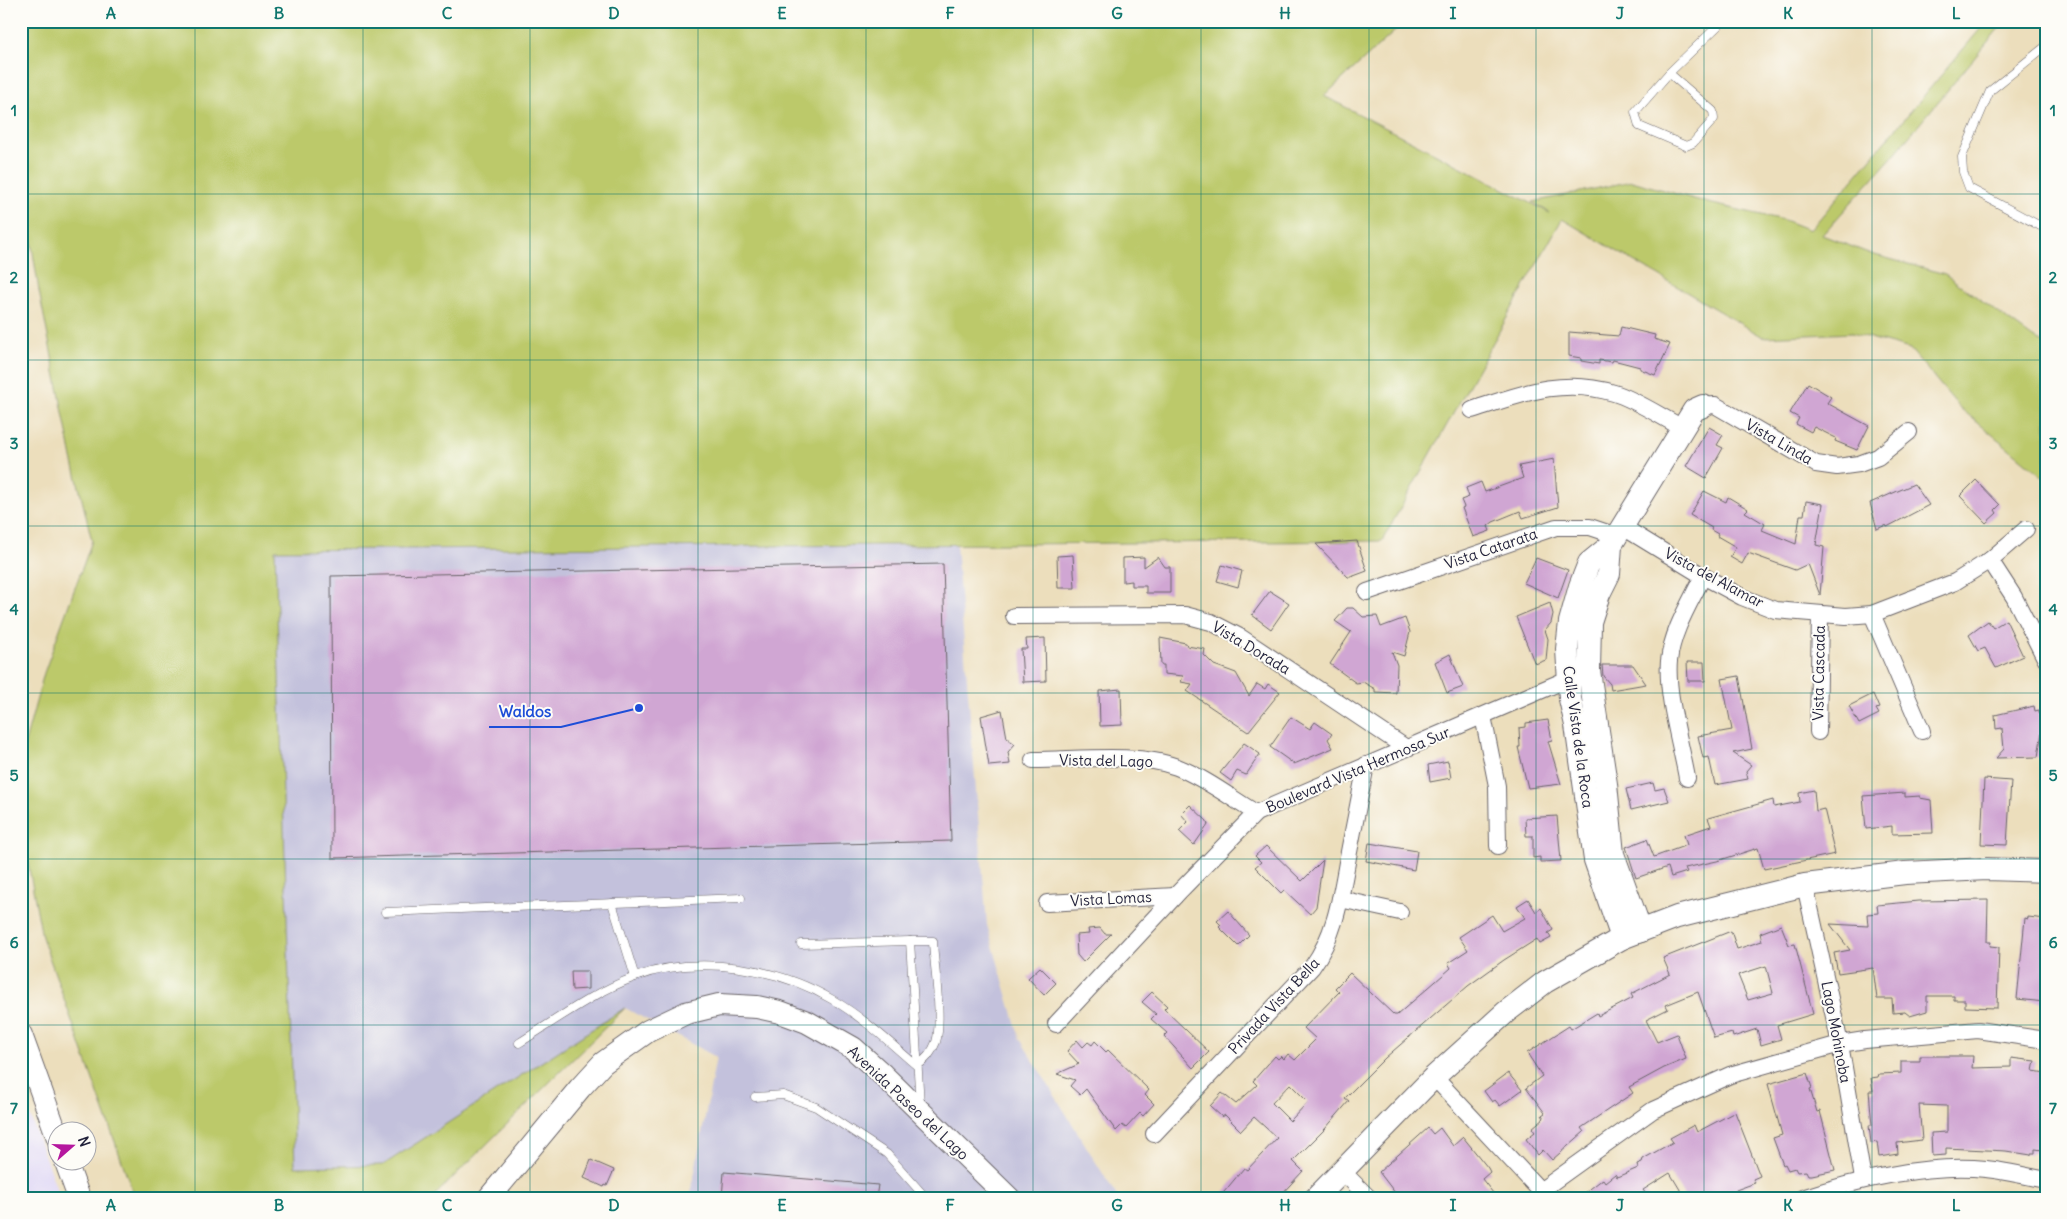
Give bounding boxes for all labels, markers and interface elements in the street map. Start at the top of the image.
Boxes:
text: A [106,3,116,23]
text: B [274,3,285,23]
text: C [442,3,453,23]
text: D [608,3,620,23]
text: E [777,3,787,23]
text: F [945,3,955,23]
text: G [1111,3,1123,23]
text: H [1279,3,1291,23]
text: I [1450,3,1457,23]
text: J [1616,3,1625,23]
text: K [1783,3,1793,23]
text: L [1952,3,1961,23]
text: 1 [11,100,17,120]
text: 1 [2050,100,2056,120]
text: 2 [10,267,19,287]
text: 2 [2049,267,2058,287]
street label: Vista Linda [1742,415,1817,469]
text: 3 [9,433,19,453]
text: 3 [2048,433,2058,453]
street label: Vista Catarata [1442,524,1540,573]
street label: Vista del Alamar [1661,543,1767,612]
text: 4 [9,599,19,619]
text: 4 [2048,599,2058,619]
street label: Vista Dorada [1209,617,1294,679]
street label: Vista Cascada [1808,625,1829,721]
street label: Calle Vista de la Roca [1559,665,1598,810]
callout: Waldos [489,696,561,727]
text: Waldos [499,701,551,721]
street label: Boulevard Vista Hermosa Sur [1263,722,1453,817]
street label: Vista del Lago [1059,750,1153,771]
text: 5 [9,765,19,785]
text: 5 [2048,765,2058,785]
street label: Vista Lomas [1070,887,1152,910]
text: 6 [9,932,19,952]
text: 6 [2048,932,2058,952]
street label: Privada Vista Bella [1224,953,1324,1058]
street label: Lago Mohinoba [1817,979,1856,1085]
street label: Avenida Paseo del Lago [844,1041,973,1164]
text: 7 [10,1098,18,1118]
text: 7 [2049,1098,2057,1118]
north arrow [48,1122,98,1172]
text: N [74,1134,94,1149]
text: A [106,1195,116,1215]
text: B [274,1195,285,1215]
text: C [442,1195,453,1215]
text: D [608,1195,620,1215]
text: E [777,1195,787,1215]
text: F [945,1195,955,1215]
text: G [1111,1195,1123,1215]
text: H [1279,1195,1291,1215]
text: I [1450,1195,1457,1215]
text: J [1616,1195,1625,1215]
text: K [1783,1195,1793,1215]
text: L [1952,1195,1961,1215]

